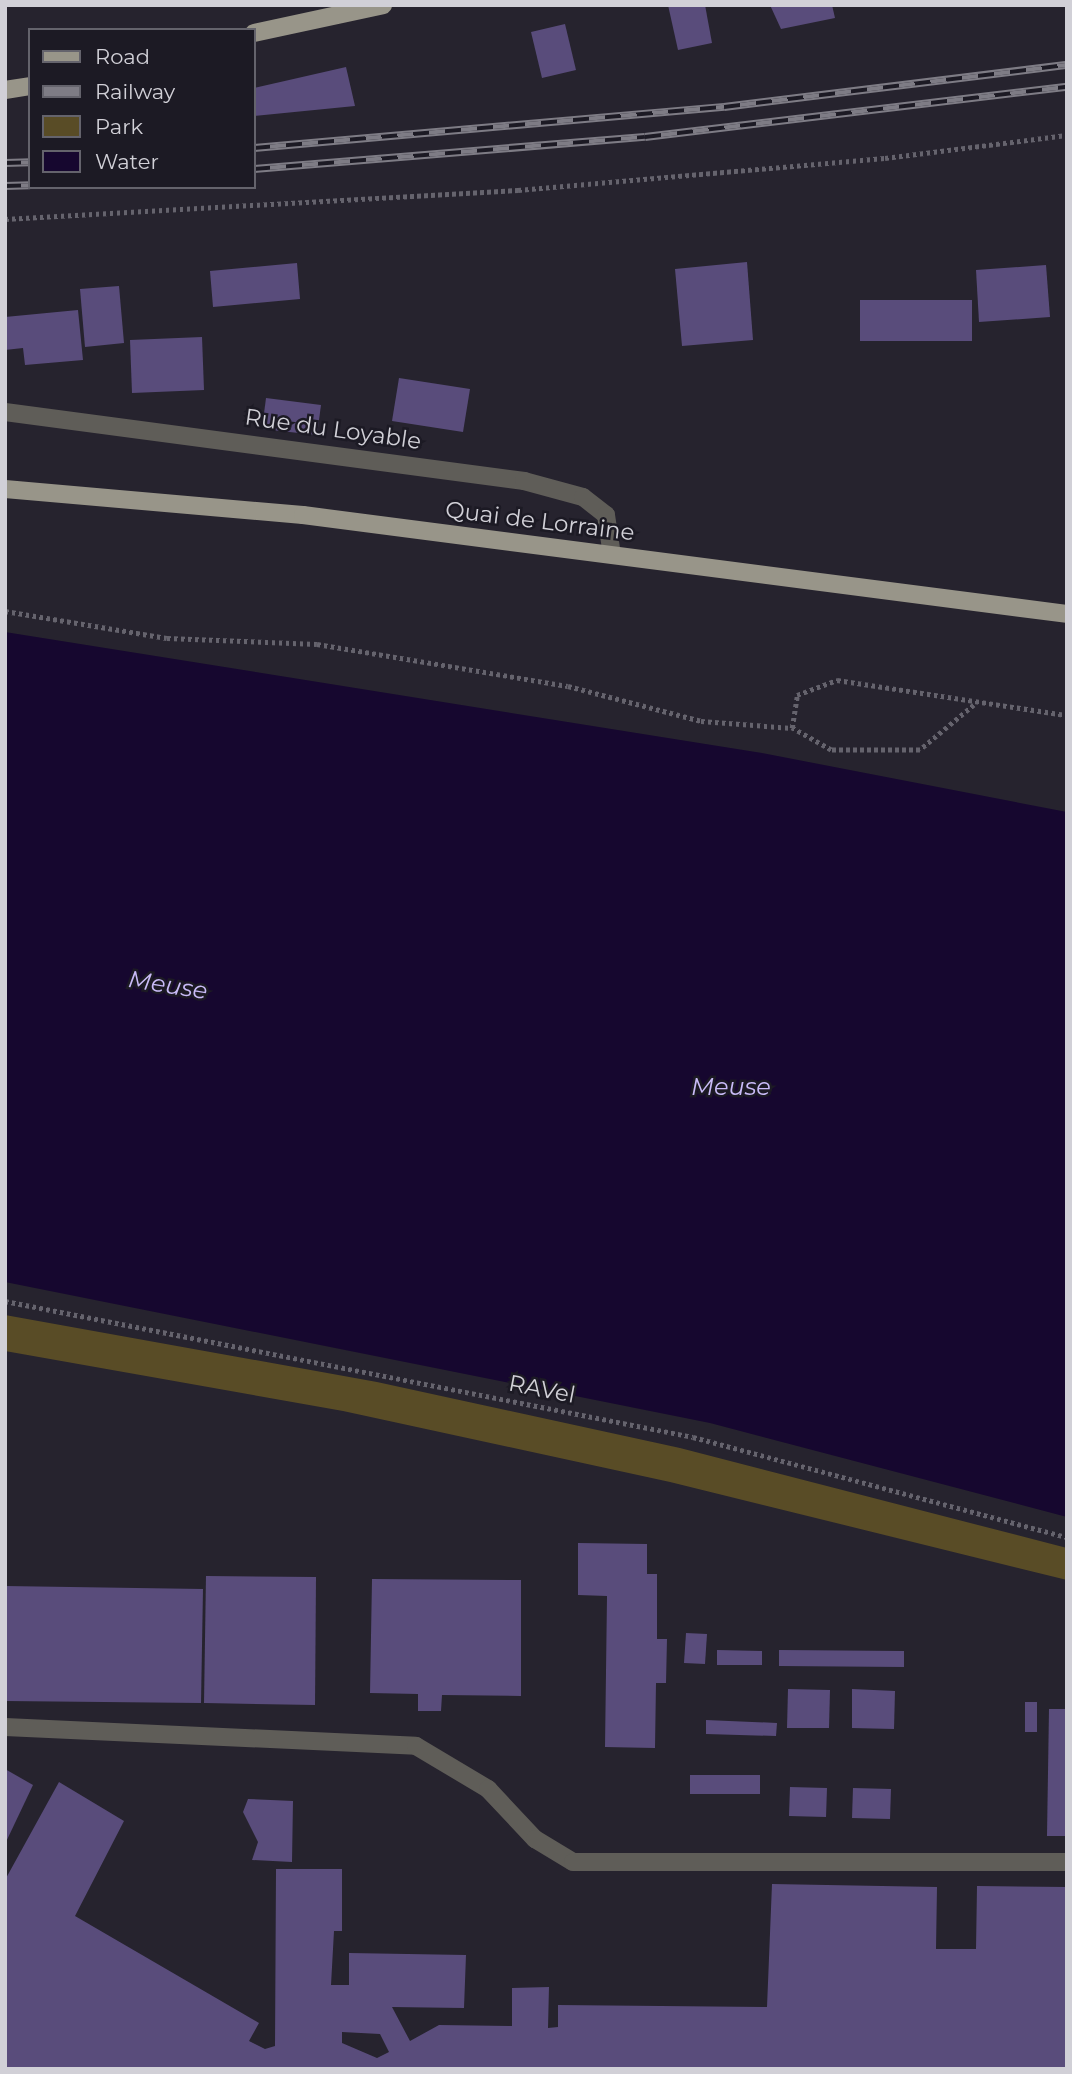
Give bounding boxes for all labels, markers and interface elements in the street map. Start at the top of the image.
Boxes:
legend [28,28,256,189]
text: Road [95,44,150,69]
text: Railway [95,79,175,104]
text: Park [95,114,143,139]
text: Water [95,149,159,174]
street label: Rue du Loyable [243,403,423,455]
street label: Quai de Lorraine [444,496,636,546]
water label: Meuse [126,965,210,1005]
water label: Meuse [691,1073,771,1101]
street label: RAVel [506,1369,578,1409]

